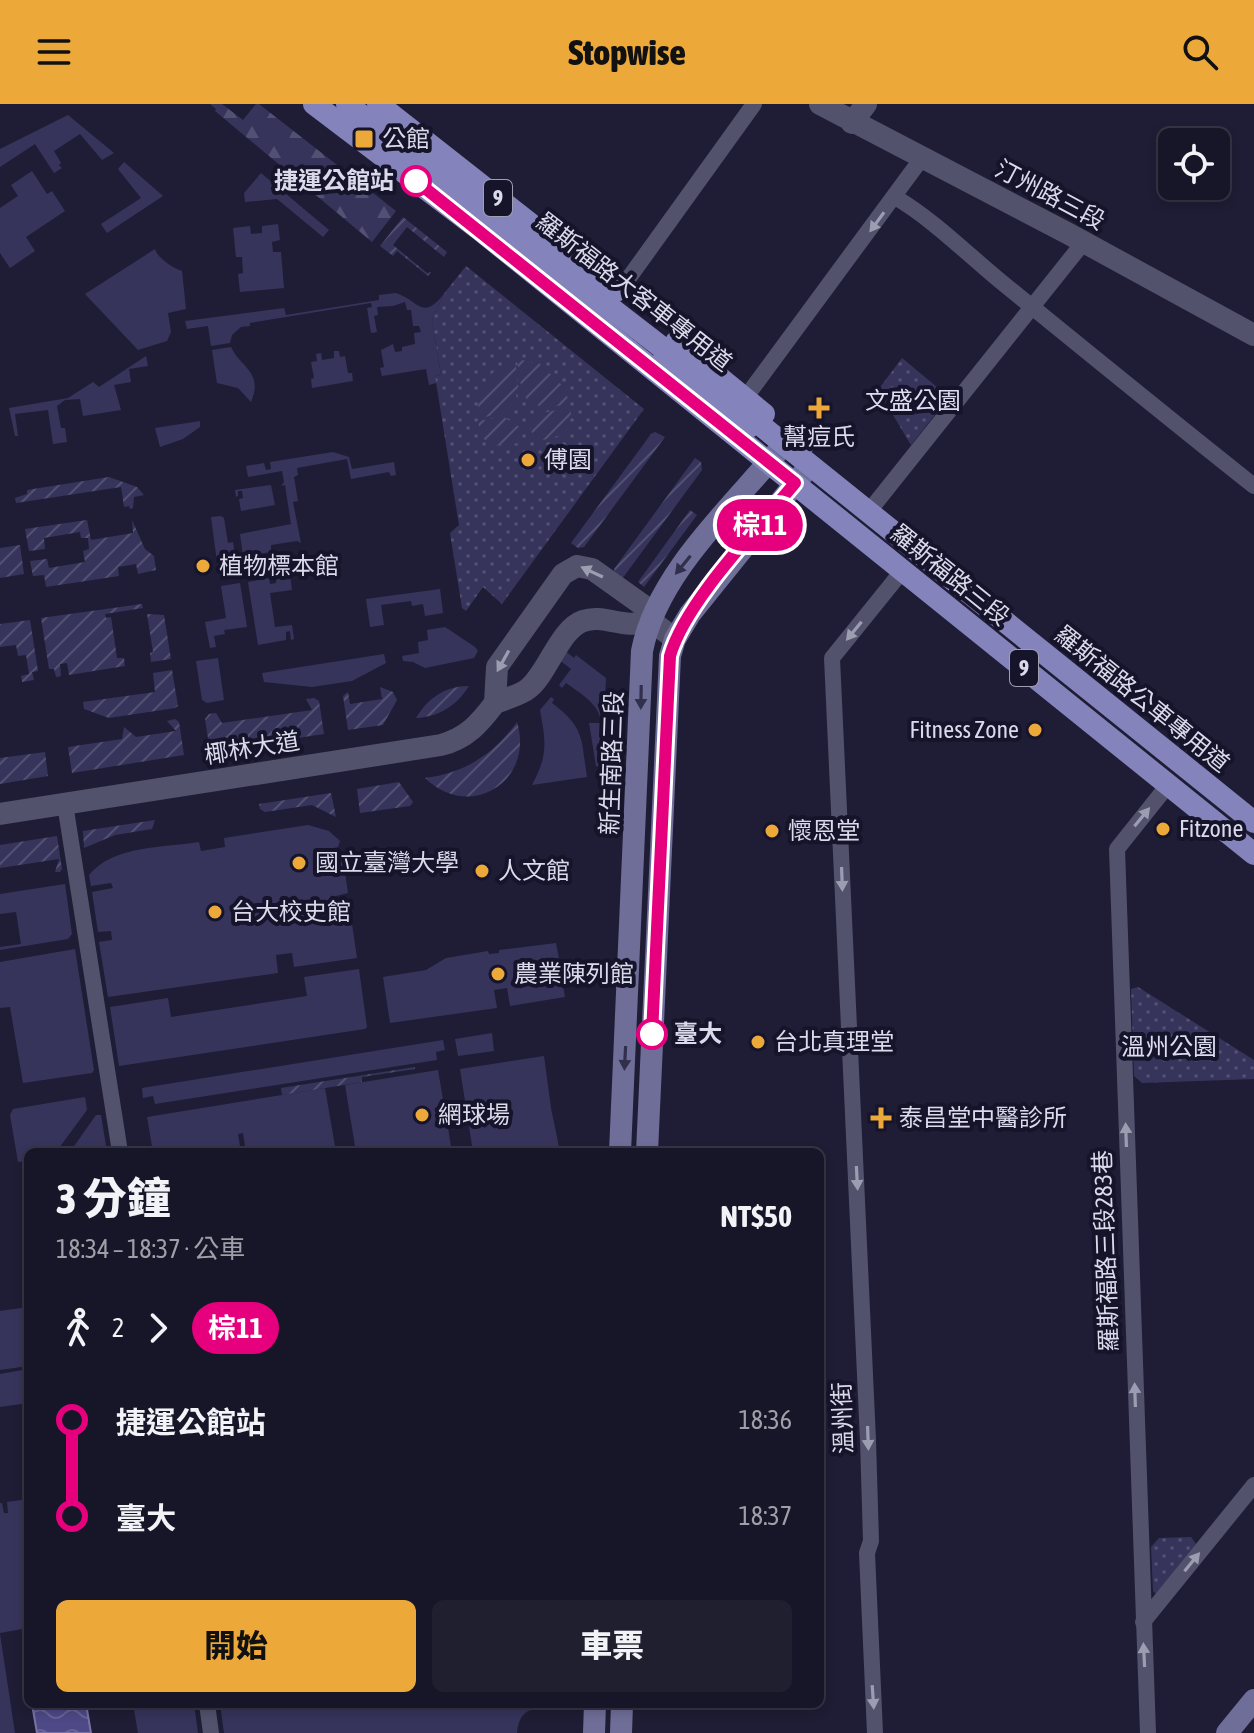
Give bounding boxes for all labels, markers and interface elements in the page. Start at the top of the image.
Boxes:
icon: menu [32,30,76,74]
icon: search [1178,30,1222,74]
text: Stopwise [568,31,686,73]
place label: 公館 [382,125,430,152]
marker: 公館 [353,128,375,150]
map controls [1158,128,1230,200]
button: locate [1158,128,1230,200]
street label: 汀州路三段 [991,154,1110,235]
marker: 捷運公館站 [401,166,431,196]
place label: 捷運公館站 [274,167,394,194]
road number: 9 [484,180,512,216]
street label: 羅斯福路大客車專用道 [531,207,737,376]
one-way arrow [869,212,885,232]
park label: 文盛公園 [865,387,961,414]
marker: 幫痘氏 [808,397,830,419]
place label: 幫痘氏 [783,423,855,450]
place label: 傅園 [544,446,592,473]
marker: 傅園 [519,451,537,469]
line badge: 棕11 [714,499,806,551]
text: 棕11 [733,509,787,541]
street label: 羅斯福路三段 [886,519,1015,630]
place label: 植物標本館 [219,552,339,579]
one-way arrow [675,555,692,575]
marker: 植物標本館 [194,557,212,575]
one-way arrow [581,566,604,579]
street label: 羅斯福路公車專用道 [1050,620,1235,777]
one-way arrow [846,621,863,641]
one-way arrow [496,650,510,672]
road number: 9 [1010,650,1038,686]
one-way arrow [634,685,647,710]
street label: 新生南路三段 [595,691,628,835]
place label: Fitness Zone [910,716,1019,743]
marker: Fitness Zone [1026,721,1044,739]
street label: 椰林大道 [202,727,301,768]
one-way arrow [1134,807,1150,827]
place label: Fitzone [1179,815,1243,842]
place label: 懷恩堂 [788,817,860,844]
marker: Fitzone [1154,820,1172,838]
marker: 懷恩堂 [763,822,781,840]
place label: 國立臺灣大學 [315,849,459,876]
marker: 國立臺灣大學 [290,854,308,872]
place label: 人文館 [498,857,570,884]
marker: 人文館 [473,862,491,880]
one-way arrow [835,867,848,892]
place label: 台大校史館 [231,898,351,925]
marker: 台大校史館 [206,903,224,921]
place label: 農業陳列館 [514,960,634,987]
marker: 農業陳列館 [489,965,507,983]
marker: 臺大 [637,1019,667,1049]
place label: 臺大 [674,1020,722,1047]
place label: 台北真理堂 [774,1028,894,1055]
marker: 台北真理堂 [749,1033,767,1051]
park label: 溫州公園 [1121,1033,1217,1060]
one-way arrow [618,1046,631,1071]
place label: 網球場 [438,1101,510,1128]
place label: 泰昌堂中醫診所 [899,1104,1067,1131]
marker: 網球場 [413,1106,431,1124]
marker: 泰昌堂中醫診所 [870,1107,892,1129]
one-way arrow [1119,1122,1132,1147]
street label: 羅斯福路三段283巷 [1088,1150,1123,1352]
one-way arrow [850,1166,863,1191]
text: 3 分鐘 [56,1173,171,1223]
text: NT$50 [720,1199,792,1233]
text: 18:34 – 18:37 · 公車 [56,1234,245,1264]
icon: walk [56,1306,100,1350]
icon: forward [136,1306,180,1350]
text: 棕11 [208,1312,263,1344]
text: 2 [112,1313,124,1343]
street label: 溫州街 [828,1382,857,1454]
one-way arrow [1129,1382,1142,1407]
text: 捷運公館站 [116,1405,266,1439]
text: 18:36 [738,1405,792,1435]
one-way arrow [862,1426,875,1451]
text: 臺大 [116,1501,176,1535]
text: 18:37 [738,1501,792,1531]
one-way arrow [1183,1552,1200,1572]
button: 開始 [56,1600,416,1692]
button: 車票 [432,1600,792,1692]
one-way arrow [1138,1642,1151,1667]
one-way arrow [867,1685,880,1710]

